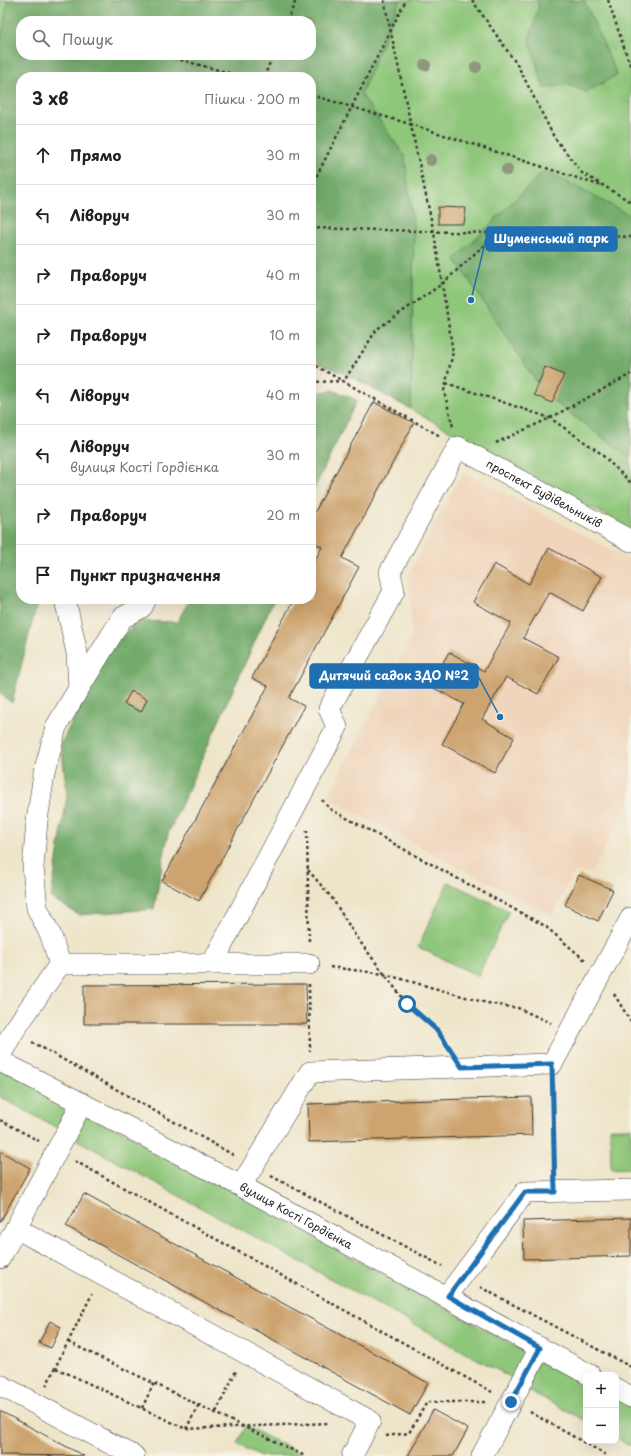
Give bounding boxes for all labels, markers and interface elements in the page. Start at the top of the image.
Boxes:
search box [16,16,316,60]
icon: search [30,27,52,49]
text: Пошук [62,27,113,50]
text: 3 хв [32,85,68,111]
text: Пішки · 200 m [204,89,300,108]
text: Прямо [70,143,121,166]
icon: ahead [32,144,54,166]
text: 30 m [266,145,300,164]
text: Ліворуч [70,203,130,226]
icon: left [32,204,54,226]
text: 30 m [266,205,300,224]
callout: Шуменський парк [486,227,617,251]
text: Шуменський парк [494,229,609,247]
text: Праворуч [70,263,147,286]
icon: right [32,264,54,286]
text: 40 m [266,265,300,284]
text: Праворуч [70,323,147,346]
icon: right [32,324,54,346]
text: 10 m [270,325,300,344]
text: Ліворуч [70,383,130,406]
icon: left [32,384,54,406]
text: 40 m [266,385,300,404]
text: Ліворуч [70,434,130,457]
icon: left [32,444,54,466]
text: 30 m [266,445,300,464]
street label: проспект Будівельників [483,455,605,532]
text: вулиця Кості Гордієнка [70,457,219,476]
text: Праворуч [70,503,147,526]
icon: right [32,504,54,526]
text: 20 m [266,505,300,524]
text: Пункт призначення [70,563,221,586]
icon: arrive [32,564,54,586]
callout: Дитячий садок ЗДО №2 [310,664,478,688]
text: Дитячий садок ЗДО №2 [318,666,469,684]
route start [398,995,416,1013]
street label: вулиця Кості Гордієнка [237,1178,356,1253]
map controls [583,1372,619,1444]
button: + [583,1372,619,1408]
route end [502,1393,520,1411]
button: − [583,1408,619,1444]

